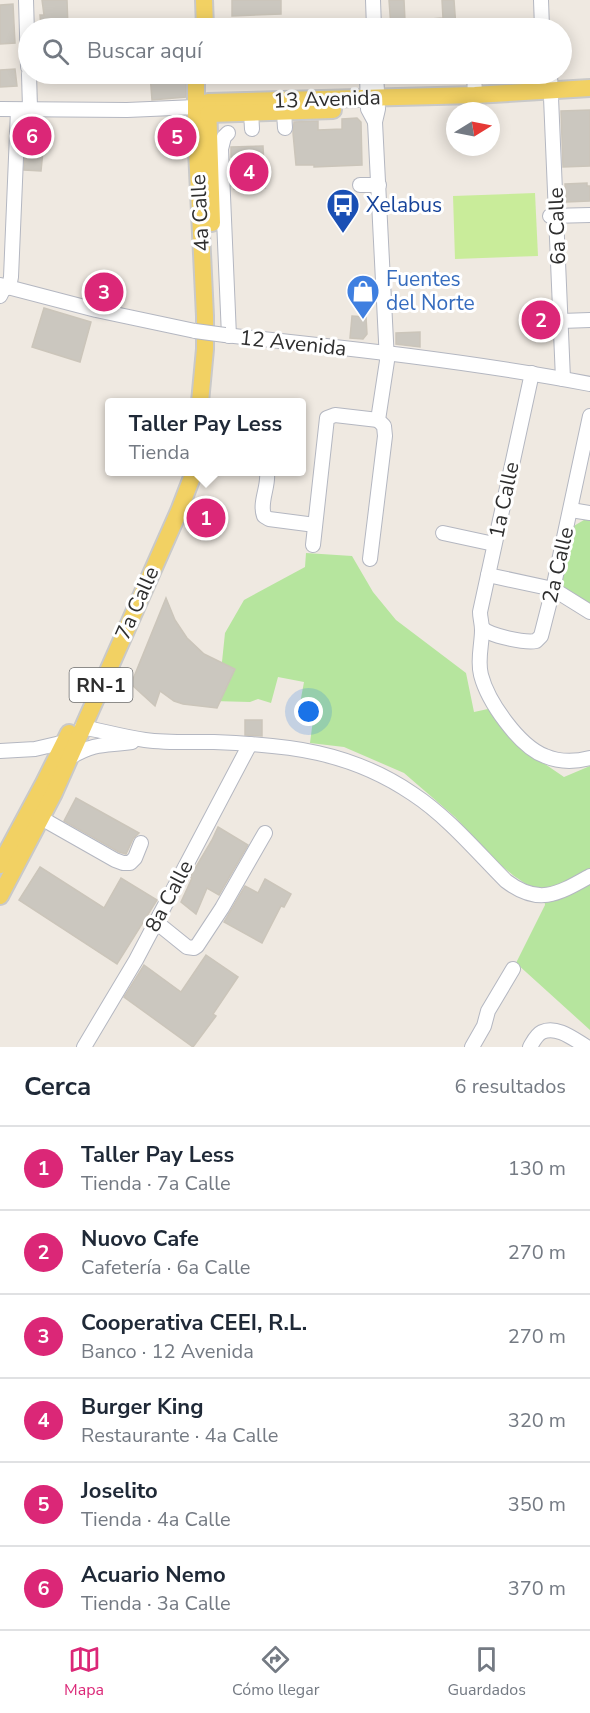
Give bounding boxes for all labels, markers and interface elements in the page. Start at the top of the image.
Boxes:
search box [18,18,572,84]
icon: search [39,35,72,68]
text: Buscar aquí [87,36,202,66]
street label: 13 Avenida [273,83,381,115]
north arrow [446,102,500,156]
pin: 6 [12,114,51,158]
pin: 5 [158,114,196,160]
pin: 4 [230,150,268,195]
street label: 4a Calle [184,174,216,252]
bus stop icon: Xelabus [325,187,361,234]
street label: 6a Calle [542,187,572,265]
place label: Xelabus [366,191,442,219]
place label: Fuentes del Norte [386,265,475,317]
pin: 3 [84,270,124,314]
shop icon: Fuentes del Norte [345,273,381,320]
pin: 2 [522,298,560,342]
street label: 12 Avenida [238,323,348,363]
popup [105,398,306,476]
text: Taller Pay Less [129,409,282,439]
text: Tienda [129,439,190,466]
street label: 1a Calle [482,459,526,541]
pin: 1 [186,496,226,540]
street label: 2a Calle [536,524,580,606]
street label: 7a Calle [108,562,166,644]
road number: RN-1 [70,668,132,702]
your location [294,697,323,726]
street label: 8a Calle [138,855,200,937]
text: Cerca [24,1069,91,1104]
text: 6 resultados [455,1073,566,1100]
text: Taller Pay Less [81,1140,234,1170]
text: 1 [38,1155,50,1182]
text: 130 m [508,1155,566,1182]
text: Tienda · 7a Calle [81,1170,231,1197]
text: Nuovo Cafe [81,1224,199,1254]
text: 2 [38,1239,50,1266]
text: 270 m [508,1239,566,1266]
text: Cafetería · 6a Calle [81,1254,250,1281]
text: Cooperativa CEEI, R.L. [81,1308,307,1338]
text: 3 [38,1323,50,1350]
text: 270 m [508,1323,566,1350]
text: Banco · 12 Avenida [81,1338,254,1365]
text: Burger King [81,1392,203,1422]
text: 4 [38,1407,50,1434]
text: 320 m [508,1407,566,1434]
text: Restaurante · 4a Calle [81,1422,278,1449]
text: Joselito [81,1476,158,1506]
text: 5 [38,1491,50,1518]
text: 350 m [508,1491,566,1518]
text: Tienda · 4a Calle [81,1506,231,1533]
text: Acuario Nemo [81,1560,226,1590]
text: 6 [38,1575,50,1602]
text: 370 m [508,1575,566,1602]
text: Tienda · 3a Calle [81,1590,231,1617]
tab: Mapa [64,1643,104,1701]
tab: Cómo llegar [232,1643,319,1701]
tab: Guardados [448,1643,526,1701]

